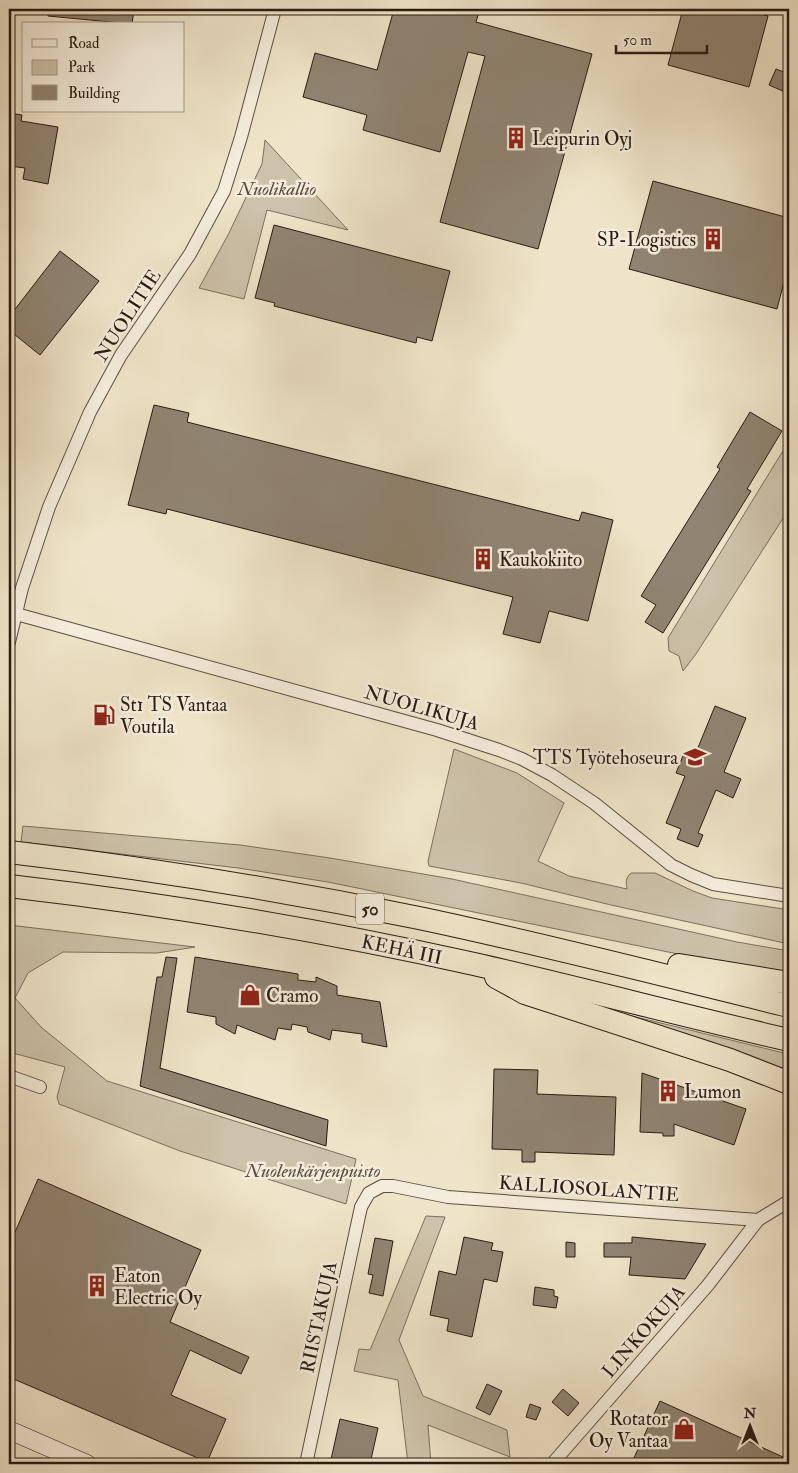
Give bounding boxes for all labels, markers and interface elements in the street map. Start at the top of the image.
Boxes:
legend [22,22,185,112]
scale bar [616,22,707,54]
text: 50 m [623,31,652,50]
text: Road [68,34,100,53]
text: Park [68,58,95,77]
text: Building [68,84,120,103]
building icon: Leipurin Oyj [503,125,529,151]
place label: Leipurin Oyj [532,127,632,152]
park label: Nuolikallio [237,177,317,201]
building icon: SP-Logistics [700,226,726,252]
place label: SP-Logistics [597,228,696,252]
street label: NUOLITIE [89,265,167,366]
building icon: Kaukokiito [470,546,496,572]
place label: Kaukokiito [499,548,582,572]
street label: NUOLIKUJA [362,680,482,736]
place label: St1 TS Vantaa Voutila [120,693,227,739]
fuel station icon: St1 TS Vantaa Voutila [91,702,117,728]
school or university icon: TTS Työtehoseura [682,744,708,770]
place label: TTS Työtehoseura [533,746,678,770]
road number: 50 [356,894,384,924]
street label: KEHÄ III [359,929,444,970]
shop icon: Cramo [237,982,263,1008]
place label: Cramo [266,984,318,1008]
building icon: Lumon [655,1078,681,1104]
place label: Lumon [684,1080,741,1104]
park label: Nuolenkärjenpuisto [245,1159,381,1183]
street label: KALLIOSOLANTIE [498,1171,680,1207]
street label: RIISTAKUJA [295,1259,343,1375]
place label: Eaton Electric Oy [114,1264,202,1310]
building icon: Eaton Electric Oy [84,1273,110,1299]
street label: LINKOKUJA [597,1280,691,1383]
north arrow [726,1400,776,1450]
text: N [743,1405,757,1422]
place label: Rotator Oy Vantaa [589,1407,668,1453]
shop icon: Rotator Oy Vantaa [671,1416,697,1442]

